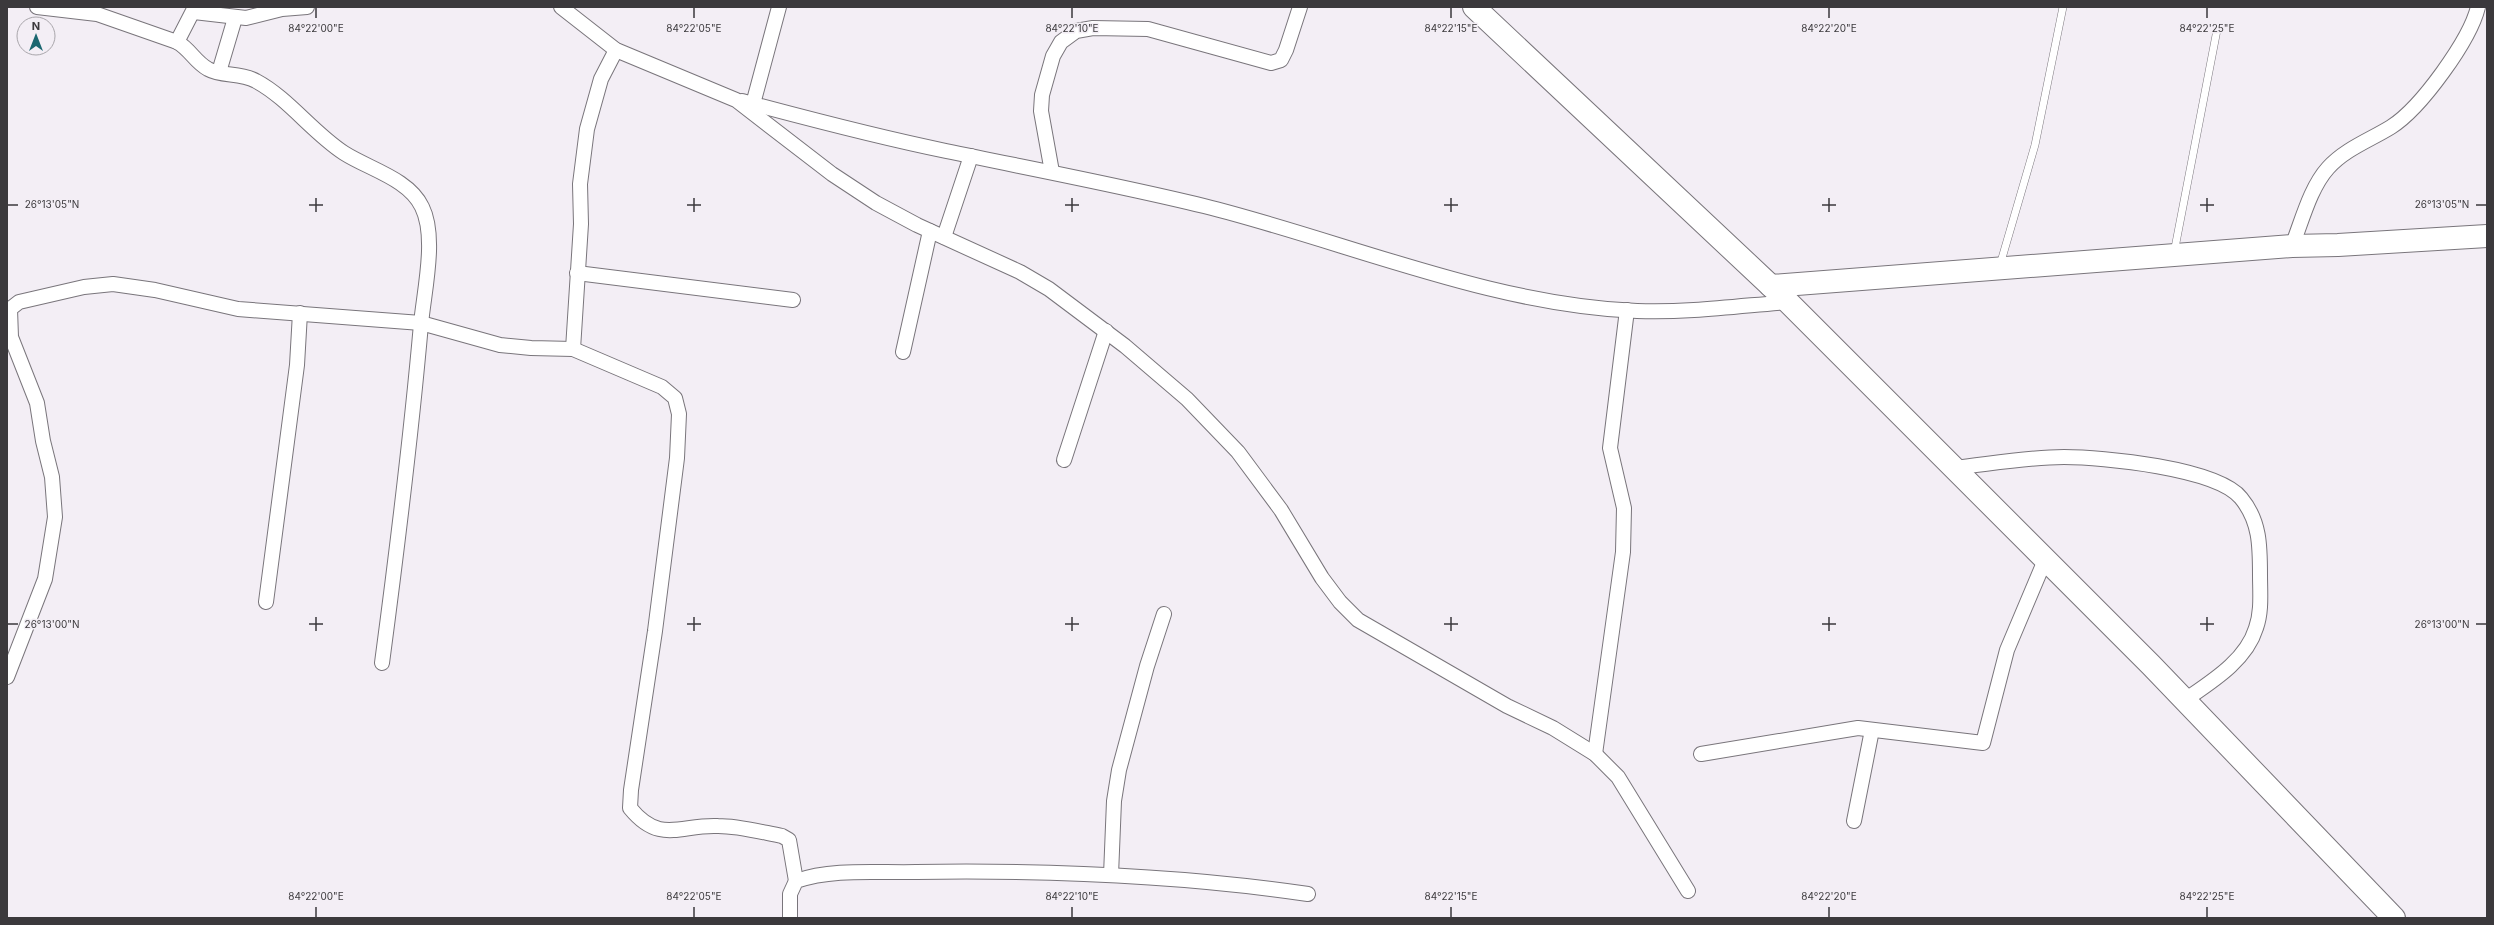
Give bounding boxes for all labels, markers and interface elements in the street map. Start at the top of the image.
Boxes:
north arrow [16,16,56,56]
text: N [32,19,40,33]
text: 84°22'00"E [288,22,344,34]
text: 84°22'05"E [666,22,722,34]
text: 84°22'10"E [1045,22,1099,34]
text: 84°22'15"E [1424,22,1478,34]
text: 84°22'20"E [1801,22,1857,34]
text: 84°22'25"E [2179,22,2235,34]
text: 26°13'05"N [25,198,79,210]
text: 26°13'05"N [2415,198,2469,210]
text: 26°13'00"N [25,618,79,630]
text: 26°13'00"N [2415,618,2469,630]
text: 84°22'00"E [288,890,344,902]
text: 84°22'05"E [666,890,722,902]
text: 84°22'10"E [1045,890,1099,902]
text: 84°22'15"E [1424,890,1478,902]
text: 84°22'20"E [1801,890,1857,902]
text: 84°22'25"E [2179,890,2235,902]

